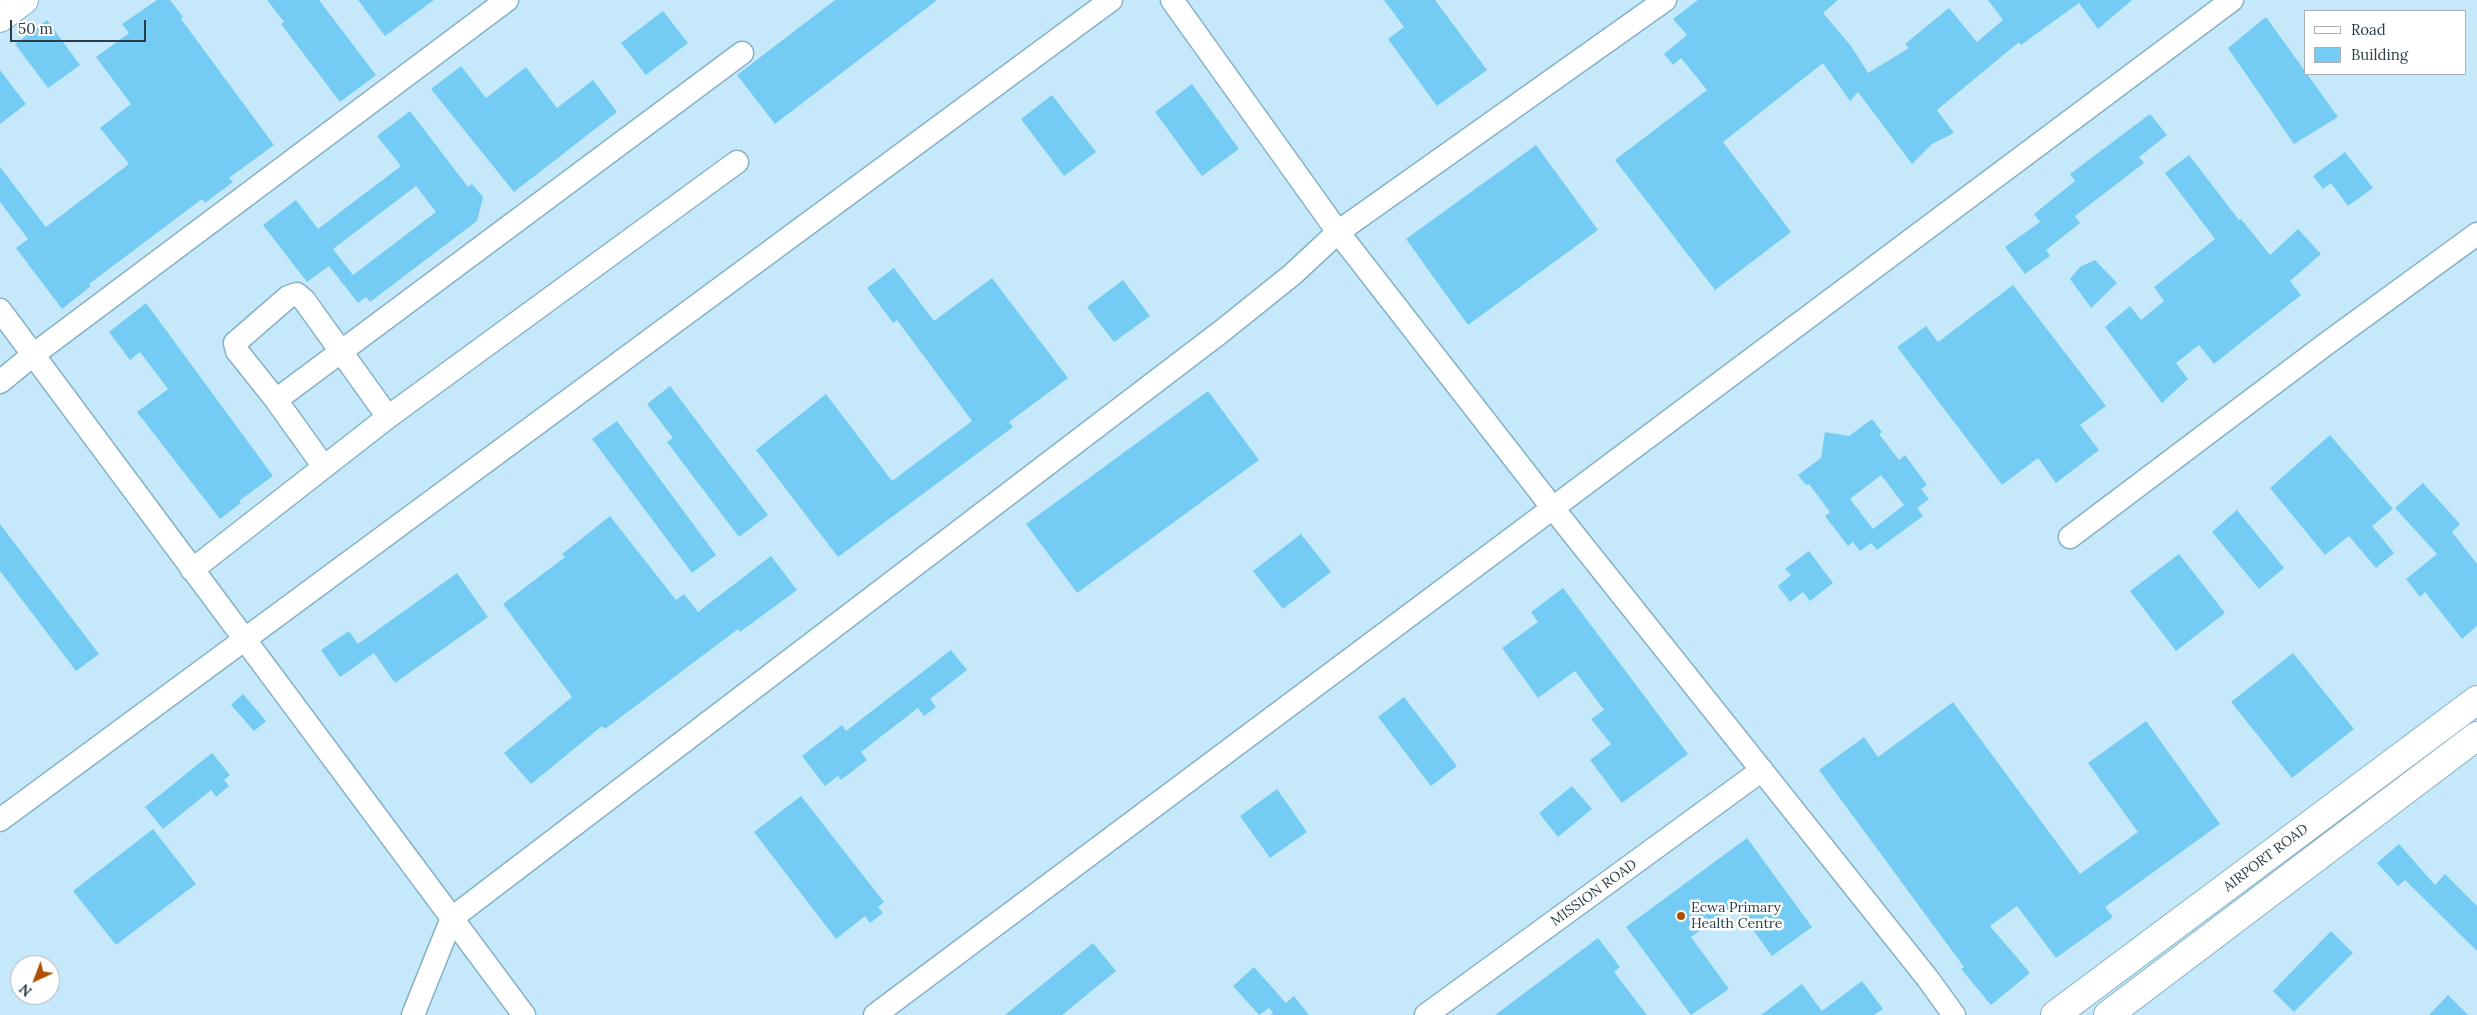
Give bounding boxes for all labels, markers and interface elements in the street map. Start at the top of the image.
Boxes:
scale bar [12,10,149,42]
legend [2304,10,2467,75]
text: 50 m [18,19,53,38]
text: Road [2351,20,2386,39]
text: Building [2351,45,2408,64]
street label: AIRPORT ROAD [2220,821,2312,895]
street label: MISSION ROAD [1548,856,1640,930]
place label: Ecwa Primary Health Centre [1691,900,1782,932]
marker: Ecwa Primary Health Centre [1675,910,1687,922]
north arrow [10,955,60,1005]
text: N [15,980,36,1001]

